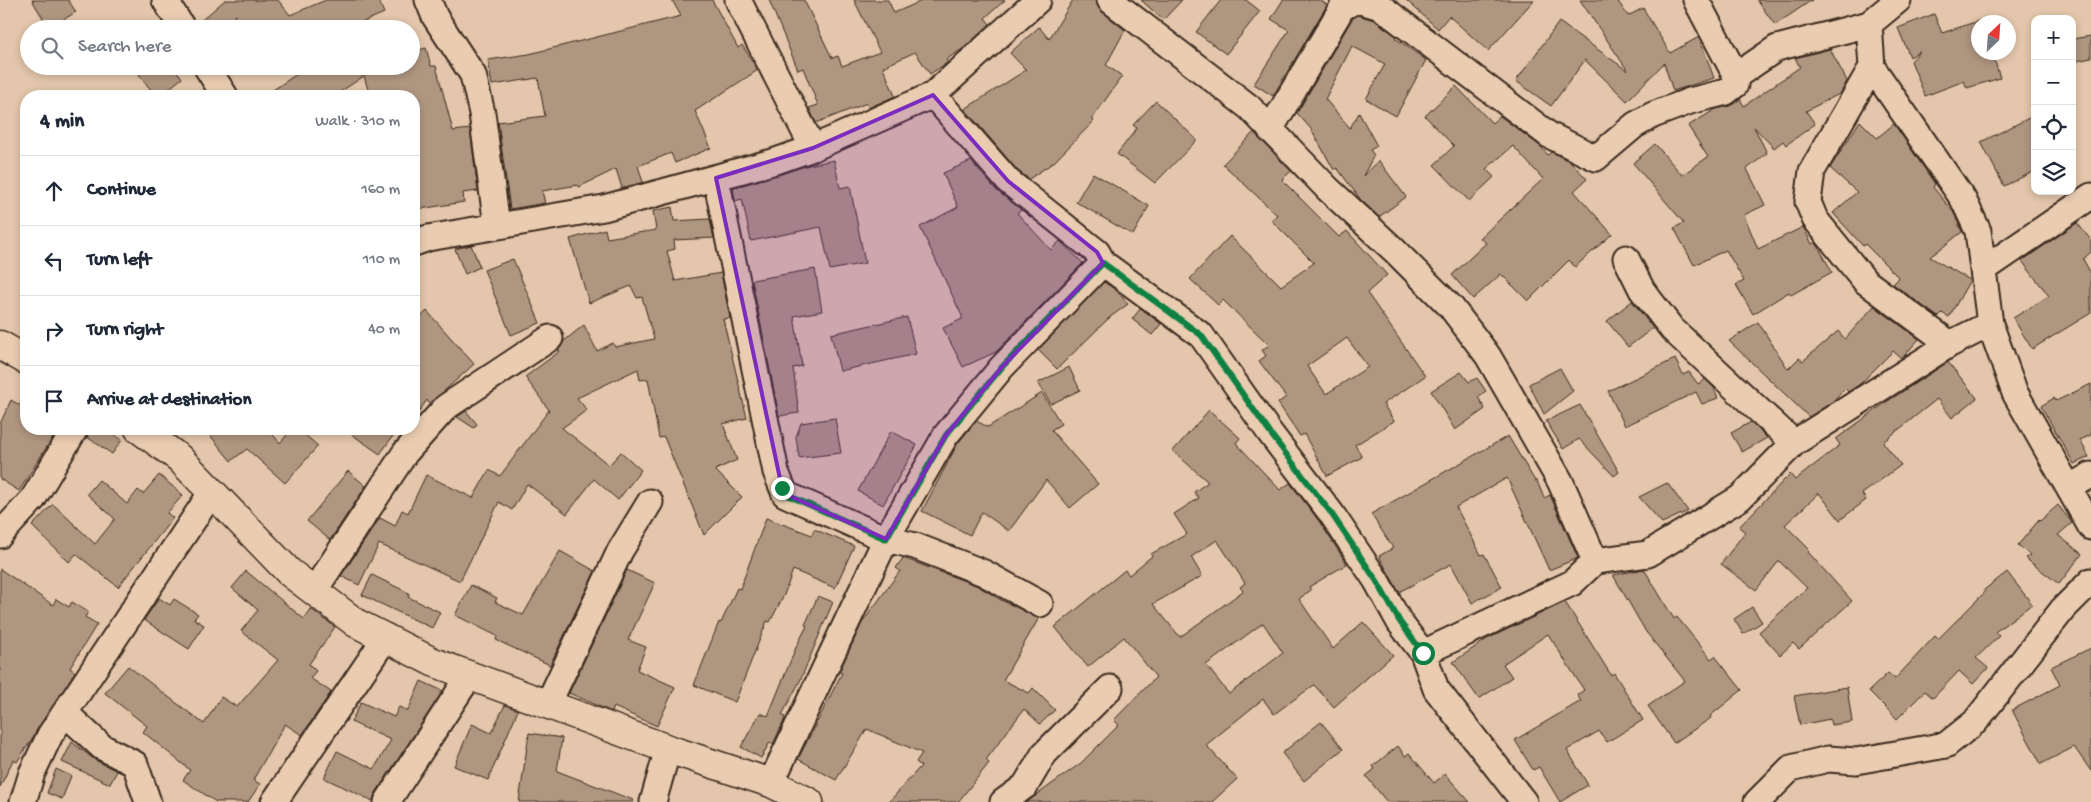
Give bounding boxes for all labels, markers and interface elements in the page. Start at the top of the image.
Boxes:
north arrow [1971,15,2016,60]
map controls [2031,15,2076,195]
button: + [2031,15,2076,60]
search box [20,20,420,75]
icon: search [38,34,66,62]
text: Search here [78,36,172,59]
button: − [2031,60,2076,105]
button: locate [2031,105,2076,150]
text: 4 min [40,110,84,135]
text: Walk · 310 m [315,113,400,132]
button: layers [2031,150,2076,195]
icon: ahead [40,177,68,205]
text: Continue [87,179,156,202]
text: 160 m [361,181,400,200]
icon: left [40,247,68,275]
text: Turn left [87,249,151,272]
text: 110 m [363,251,400,270]
icon: right [40,317,68,345]
text: Turn right [87,319,163,342]
text: 40 m [368,321,400,340]
icon: arrive [40,387,68,415]
text: Arrive at destination [87,389,251,412]
route end [771,477,794,500]
route start [1412,642,1435,665]

